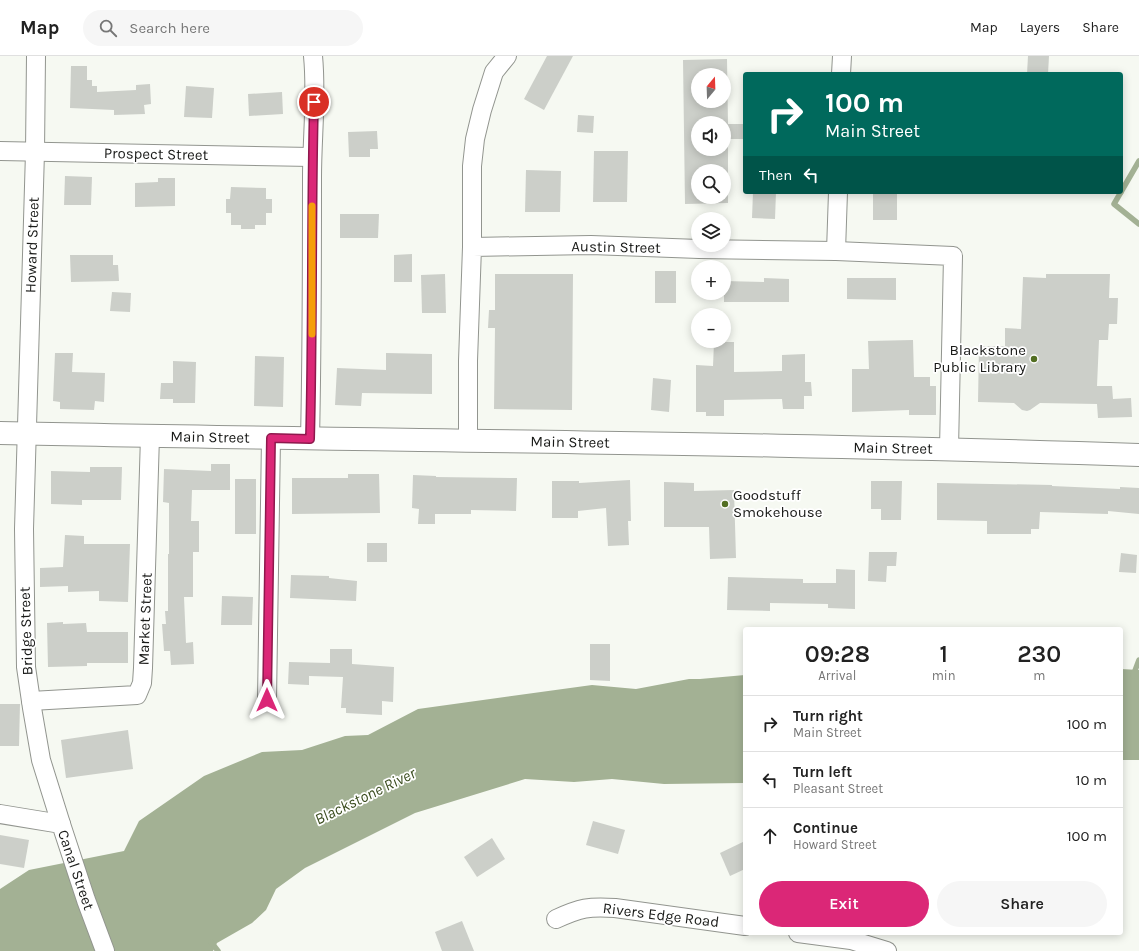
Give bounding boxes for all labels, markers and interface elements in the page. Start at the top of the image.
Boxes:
search box [83,10,363,46]
text: Map [20,17,59,39]
icon: search [97,17,119,39]
text: Search here [129,19,210,37]
text: Map [970,19,998,36]
text: Layers [1020,19,1060,36]
text: Share [1082,19,1119,36]
north arrow [691,68,731,108]
map controls [691,68,731,348]
pin [297,85,331,119]
text: 100 m [825,86,904,119]
icon: right [759,88,811,140]
icon: arrive [303,91,325,113]
button: sound [691,116,731,156]
text: Main Street [825,120,920,142]
street label: Prospect Street [104,144,209,164]
button: search [691,164,731,204]
icon: left [800,164,822,186]
text: Then [759,166,792,184]
street label: Howard Street [21,196,43,293]
button: layers [691,212,731,252]
street label: Austin Street [571,237,661,257]
button: + [691,260,731,300]
button: − [691,308,731,348]
place label: Blackstone Public Library [933,341,1026,376]
marker: Blackstone Public Library [1029,354,1039,364]
street label: Main Street [170,427,250,447]
street label: Main Street [530,432,610,452]
street label: Main Street [853,438,933,458]
place label: Goodstuff Smokehouse [733,486,822,521]
marker: Goodstuff Smokehouse [720,499,730,509]
street label: Market Street [134,572,156,666]
street label: Bridge Street [15,586,37,676]
text: 09:28 [805,640,870,668]
text: 1 [939,640,948,668]
text: 230 [1017,640,1061,668]
text: Arrival [818,668,856,683]
text: min [932,668,956,683]
text: m [1033,668,1045,683]
position arrow [246,679,288,721]
text: Turn right [793,707,863,725]
icon: right [759,713,781,735]
text: 100 m [1067,715,1107,733]
text: Main Street [793,725,862,740]
water label: Blackstone River [311,763,419,829]
text: Turn left [793,763,852,781]
icon: left [759,769,781,791]
text: 10 m [1076,771,1107,789]
text: Pleasant Street [793,781,883,796]
text: Continue [793,819,858,837]
icon: ahead [759,825,781,847]
street label: Canal Street [54,827,98,913]
text: 100 m [1067,827,1107,845]
text: Howard Street [793,837,877,852]
button: Exit [759,881,929,927]
button: Share [937,881,1107,927]
street label: Rivers Edge Road [602,899,720,931]

